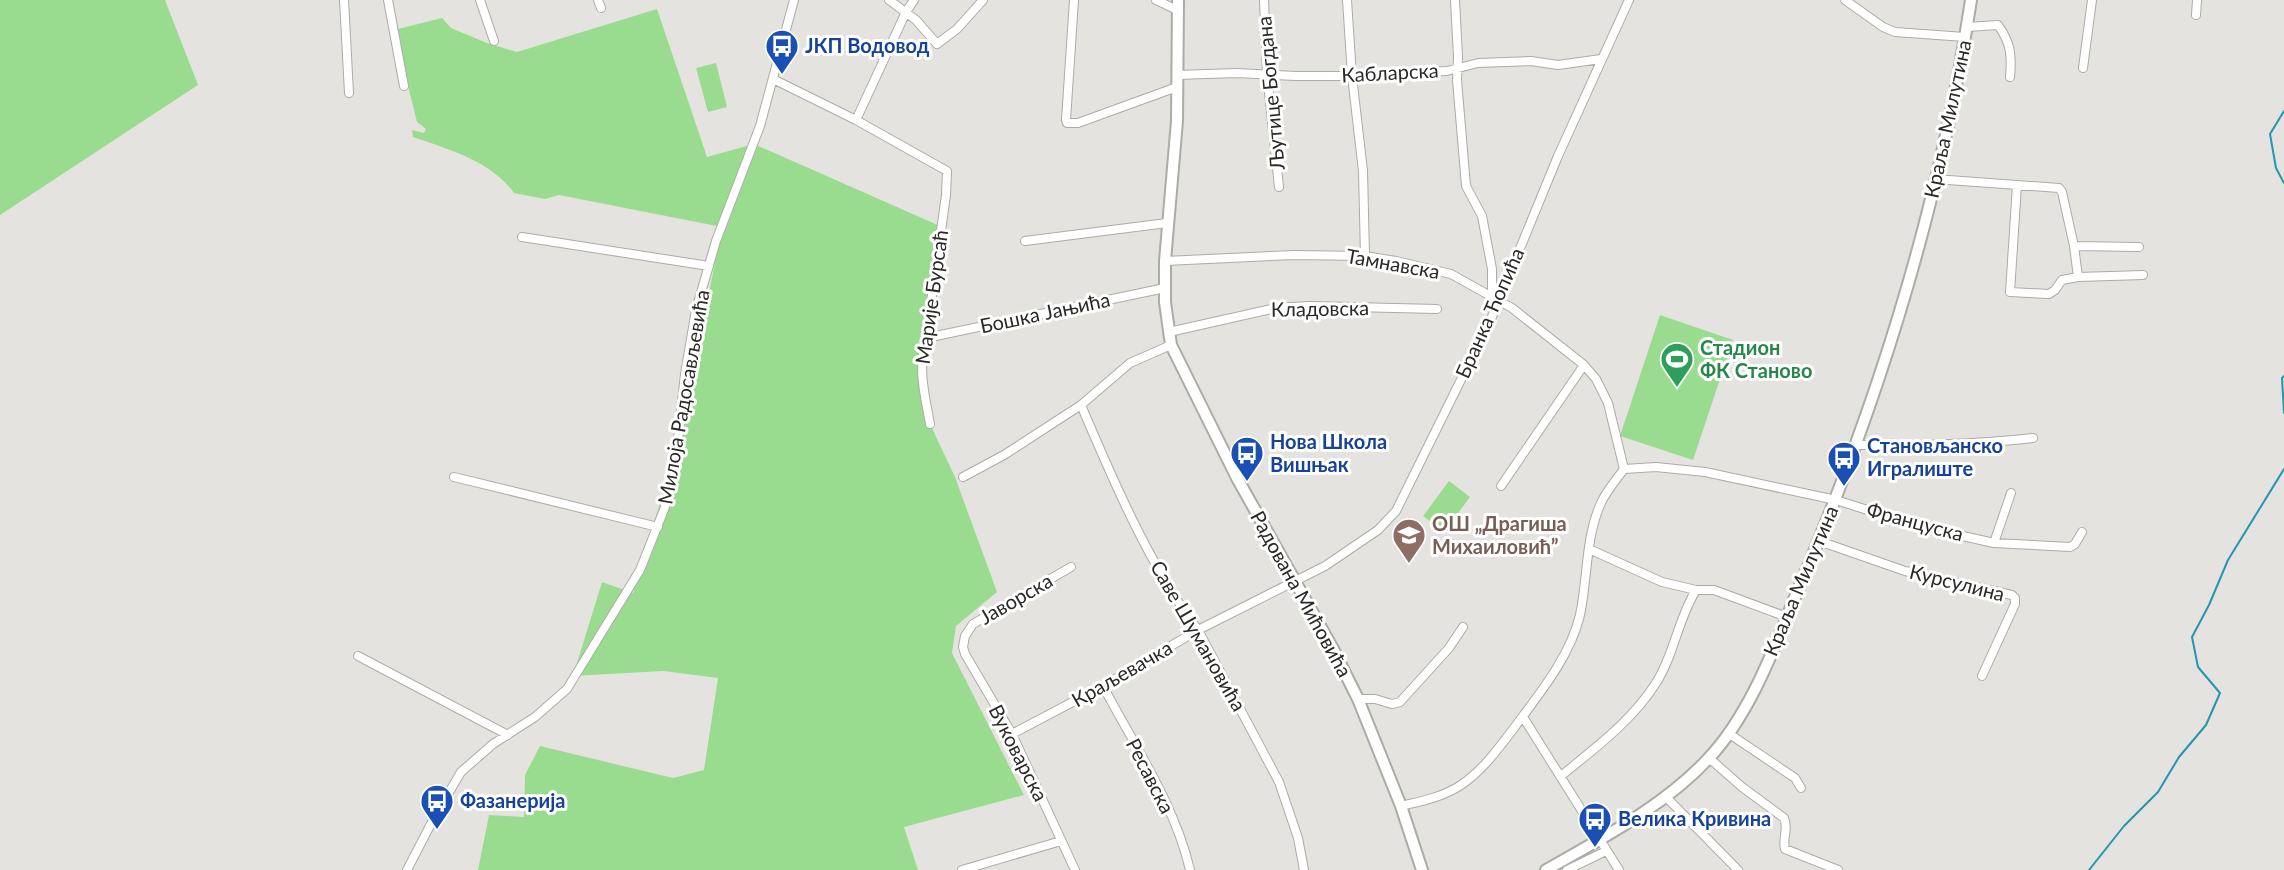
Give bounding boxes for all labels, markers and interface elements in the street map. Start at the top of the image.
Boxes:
street label: Љутице Богдана [1251,15,1289,172]
bus stop icon: ЈКП Водовод [764,28,800,75]
place label: ЈКП Водовод [805,33,930,57]
street label: Краља Милутина [1919,38,1975,200]
street label: Кабларска [1341,57,1439,87]
street label: Марије Бурсаћ [910,228,952,366]
street label: Тамнавска [1345,243,1442,283]
street label: Бранка Ћопића [1450,244,1529,382]
street label: Бошка Јањића [978,287,1112,338]
street label: Милоја Радосављевића [652,288,714,506]
street label: Кладовска [1271,295,1369,321]
place label: Стадион ФК Станово [1700,335,1812,382]
sports icon: Стадион ФК Станово [1659,341,1695,388]
place label: Нова Школа Вишњак [1270,429,1387,476]
place label: Становљанско Игралиште [1867,433,2003,480]
bus stop icon: Нова Школа Вишњак [1229,435,1265,482]
bus stop icon: Становљанско Игралиште [1826,440,1862,487]
street label: Француска [1864,497,1966,545]
street label: Краља Милутина [1758,502,1843,659]
street label: Радована Мићовића [1246,506,1358,681]
place label: ОШ „Драгиша Михаиловић” [1432,511,1567,558]
school or university icon: ОШ „Драгиша Михаиловић” [1391,517,1427,564]
street label: Саве Шумановића [1146,556,1252,715]
street label: Курсулина [1907,559,2007,605]
street label: Јаворска [975,568,1056,629]
street label: Краљевачка [1067,635,1176,712]
street label: Вуковарска [984,700,1053,805]
street label: Ресавска [1122,734,1180,817]
bus stop icon: Фазанерија [419,783,455,830]
place label: Фазанерија [460,788,565,812]
bus stop icon: Велика Кривина [1577,801,1613,848]
place label: Велика Кривина [1618,806,1771,830]

